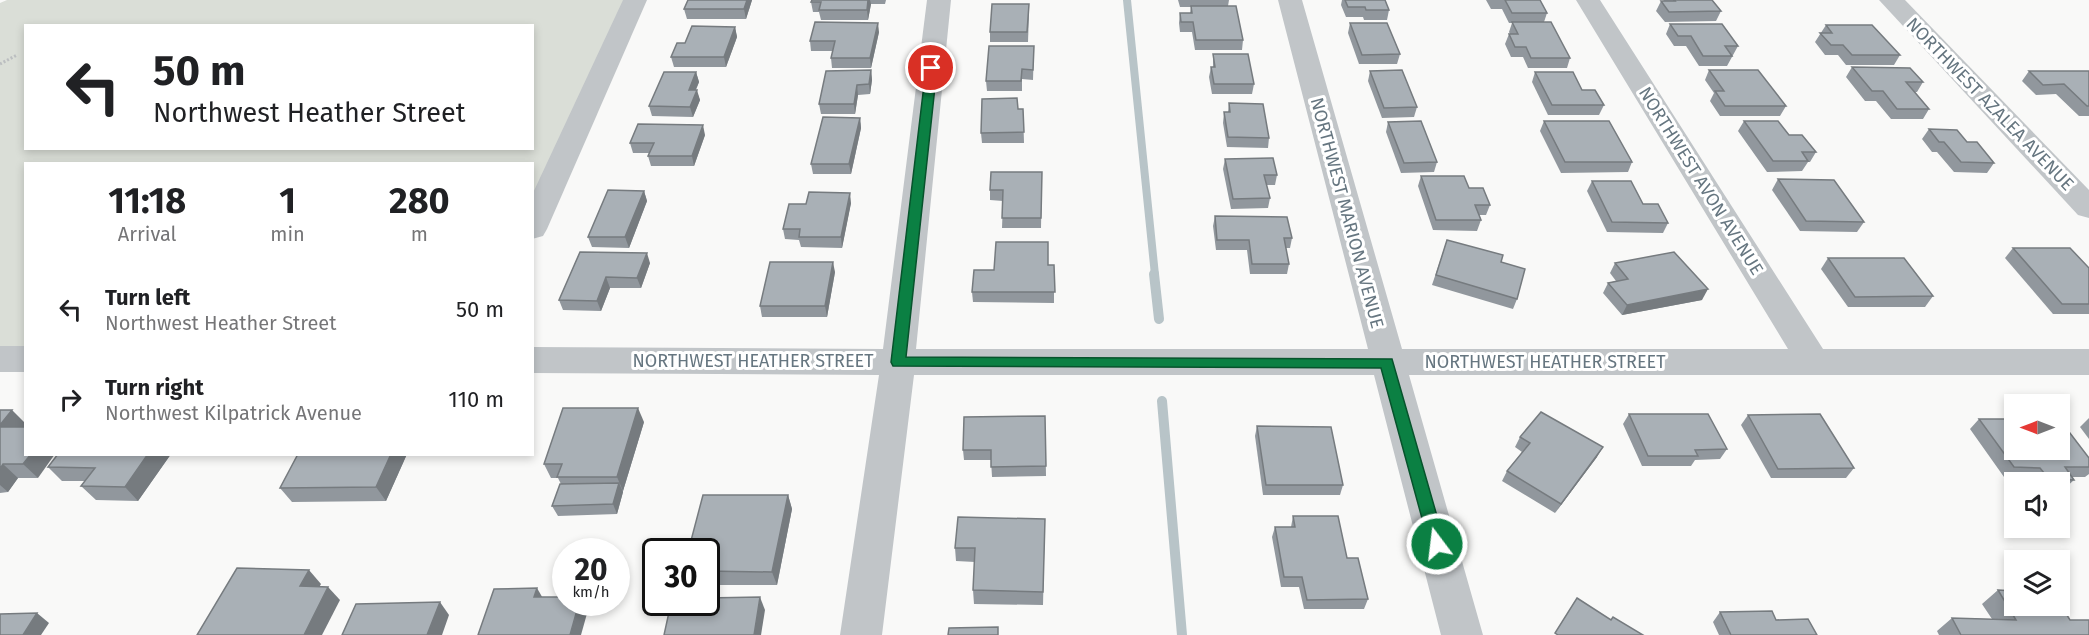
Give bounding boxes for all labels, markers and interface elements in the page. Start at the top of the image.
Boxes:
street label: NORTHWEST AZALEA AVENUE [1902,13,2078,195]
pin [905,42,956,93]
text: 50 m [153,46,246,96]
icon: left [54,48,132,126]
icon: arrive [914,51,947,84]
street label: NORTHWEST AVON AVENUE [1634,83,1768,279]
street label: NORTHWEST MARION AVENUE [1306,95,1388,331]
text: Northwest Heather Street [153,97,465,129]
text: 11:18 [108,179,186,223]
text: 1 [279,179,296,223]
text: 280 [389,179,450,223]
text: Arrival [118,222,176,246]
text: min [270,222,305,246]
text: m [411,222,428,246]
text: Turn left [105,284,190,311]
icon: left [54,293,87,326]
text: 50 m [456,296,504,323]
text: Northwest Heather Street [105,311,336,335]
street label: NORTHWEST HEATHER STREET [633,350,874,372]
street label: NORTHWEST HEATHER STREET [1425,351,1666,373]
text: Turn right [105,374,204,401]
icon: right [54,383,87,416]
text: 110 m [448,386,504,413]
north arrow [2004,394,2070,460]
map controls [2004,394,2070,616]
text: Northwest Kilpatrick Avenue [105,401,362,425]
button: sound [2004,472,2070,538]
position arrow [1405,512,1469,576]
speed limit sign: 30 [642,538,720,616]
button: layers [2004,550,2070,616]
text: 20 [574,552,608,588]
text: km/h [572,583,610,601]

